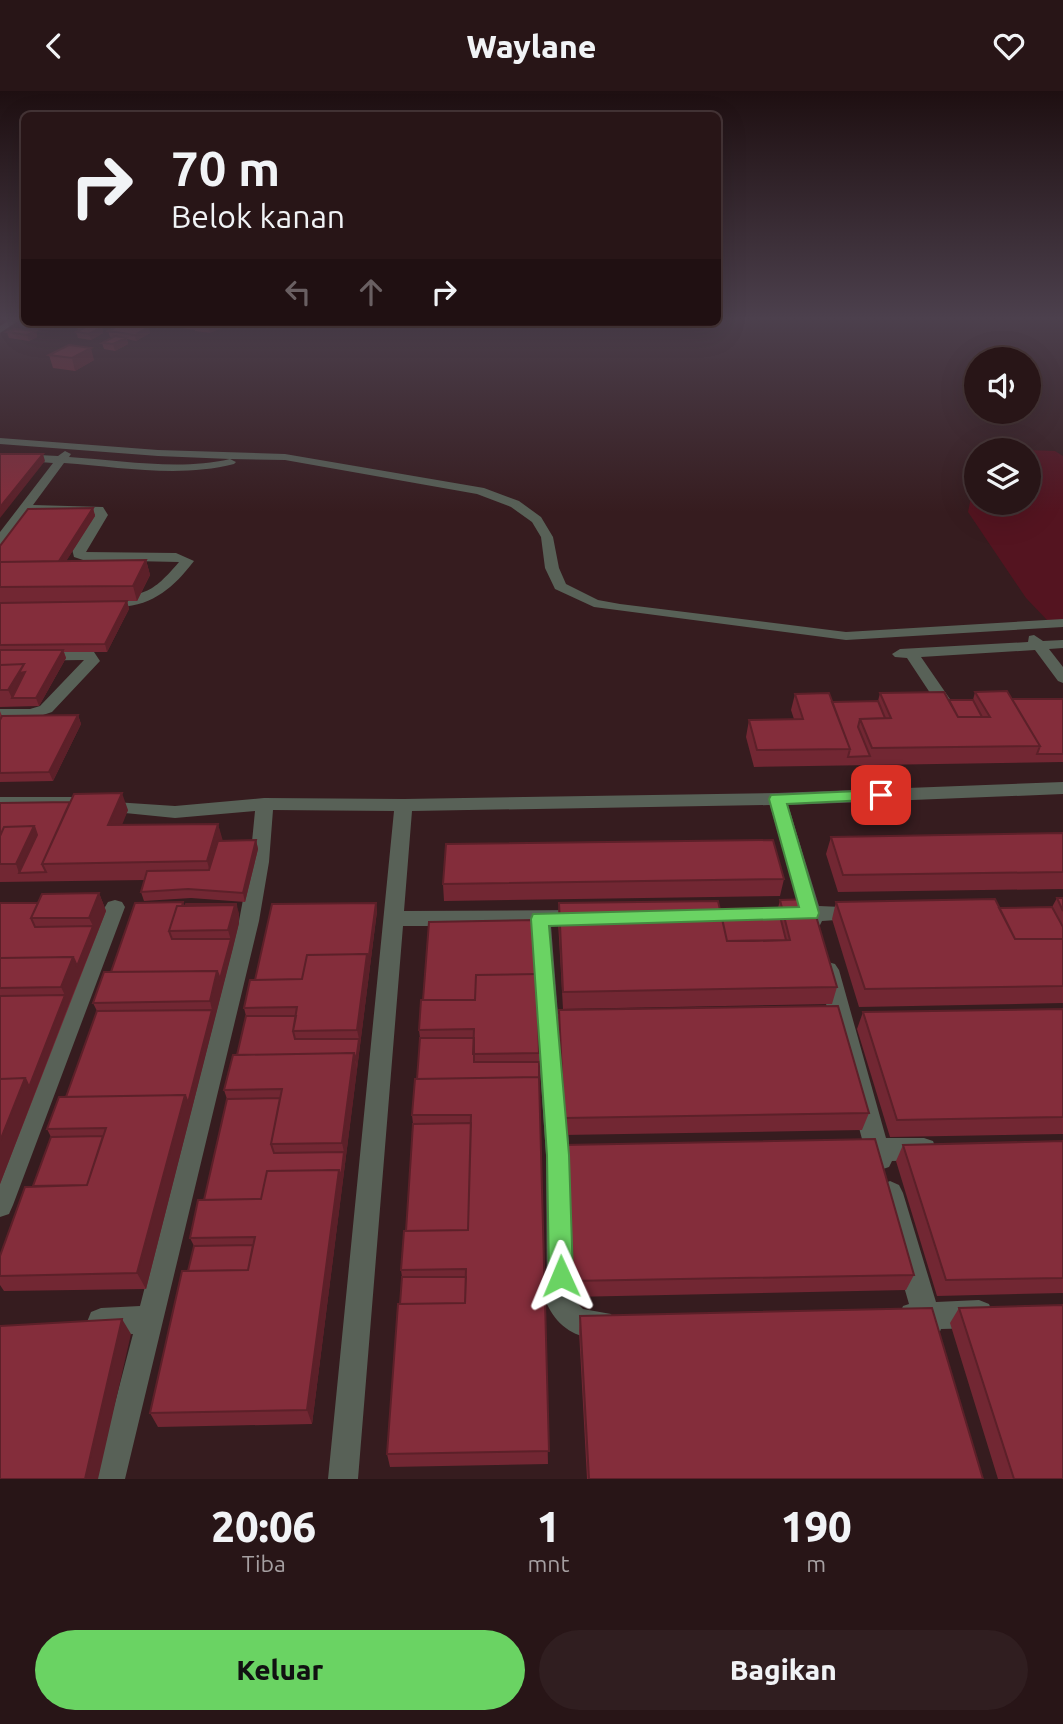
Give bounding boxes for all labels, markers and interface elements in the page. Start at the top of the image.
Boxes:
icon: back [35,27,73,65]
icon: heart [990,27,1028,65]
text: Waylane [466,28,597,64]
icon: right [56,140,147,231]
text: 70 m [171,140,280,195]
text: Belok kanan [171,198,345,234]
icon: left [279,273,317,311]
icon: ahead [352,273,390,311]
icon: right [425,273,463,311]
map controls [964,347,1041,515]
button: sound [964,347,1041,424]
button: layers [964,438,1041,515]
pin [851,765,911,825]
icon: arrive [862,776,900,814]
position arrow [524,1239,598,1313]
text: 20:06 [211,1503,316,1550]
text: 1 [537,1503,560,1550]
text: 190 [781,1503,852,1550]
text: Tiba [242,1551,286,1576]
text: mnt [527,1551,570,1576]
text: m [806,1551,826,1576]
button: Keluar [35,1630,525,1710]
button: Bagikan [539,1630,1028,1710]

